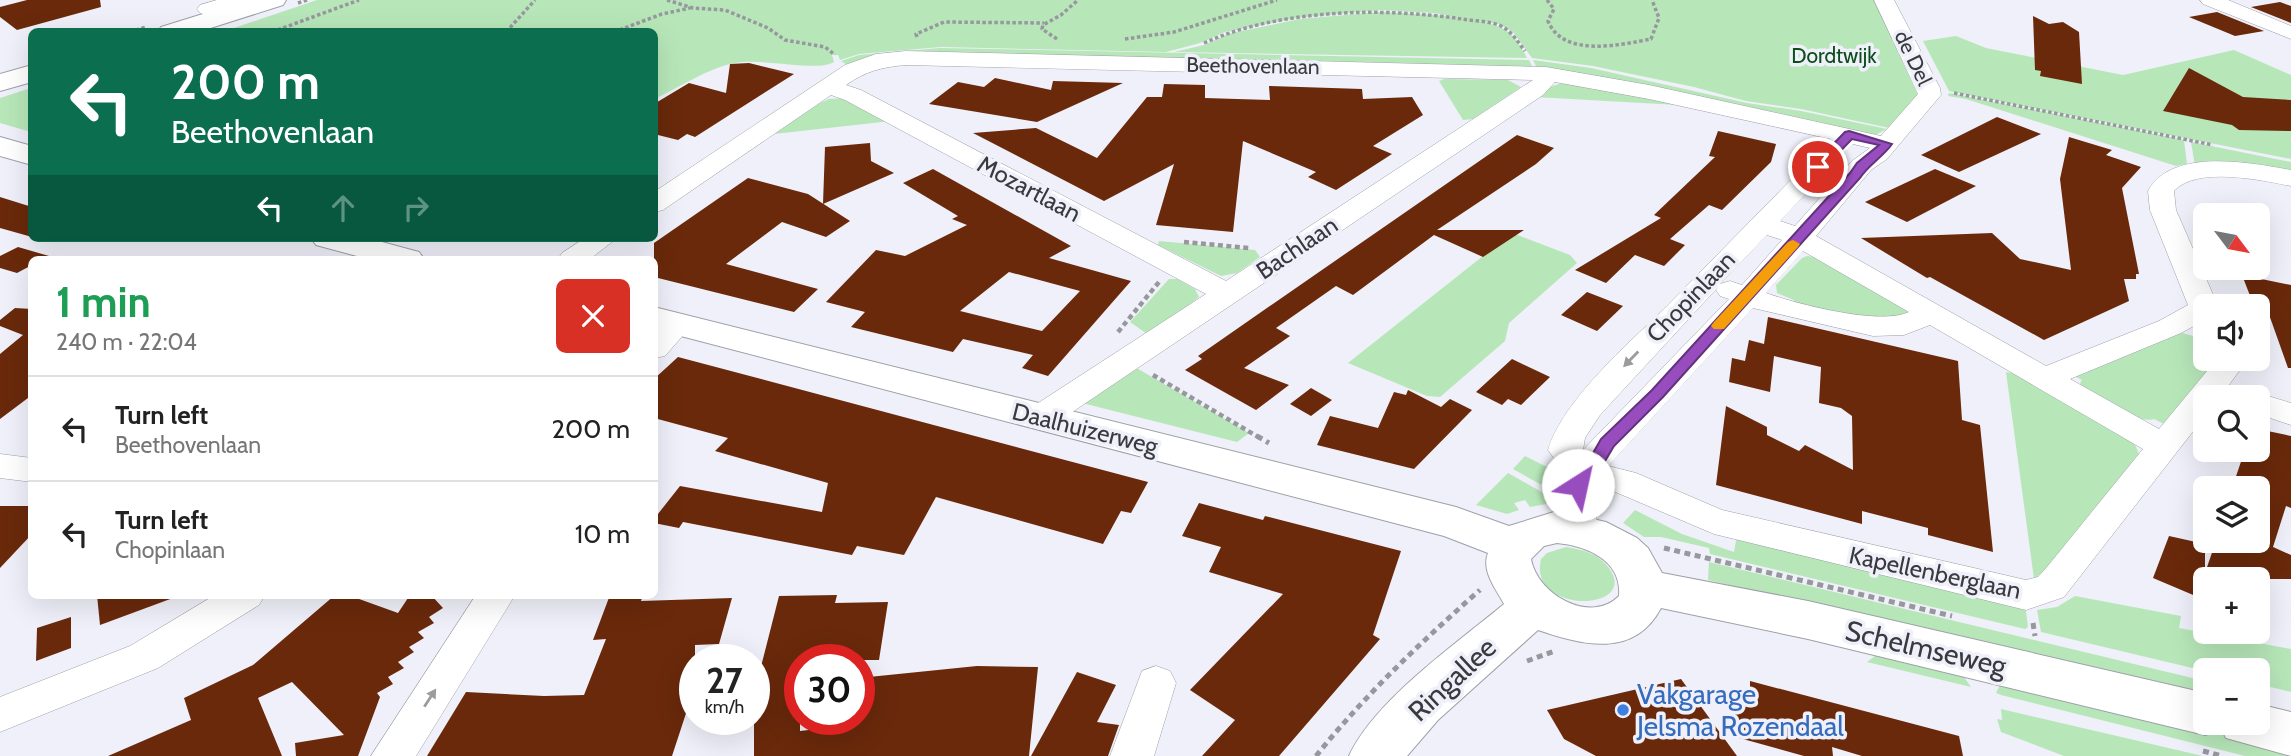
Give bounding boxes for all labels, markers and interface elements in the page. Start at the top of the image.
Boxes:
street label: de Del [1890,26,1937,89]
park label: Dordtwijk [1791,43,1877,69]
text: 200 m [171,52,320,111]
street label: Beethovenlaan [1186,52,1320,79]
icon: left [56,56,147,147]
text: Beethovenlaan [171,112,374,151]
pin [1788,137,1848,197]
icon: arrive [1799,148,1837,186]
street label: Mozartlaan [973,149,1086,228]
icon: left [251,189,289,227]
icon: ahead [324,189,362,227]
icon: right [397,189,435,227]
north arrow [2193,203,2270,280]
map controls [2193,203,2270,735]
street label: Bachlaan [1251,210,1343,285]
street label: Chopinlaan [1640,245,1741,348]
text: 1 min [56,276,151,328]
button: close [556,279,630,353]
button: sound [2193,294,2270,371]
text: 240 m · 22:04 [56,328,197,356]
one-way arrow [1623,350,1639,368]
button: search [2193,385,2270,462]
street label: Daalhuizerweg [1009,396,1162,461]
text: Turn left [115,399,208,431]
icon: left [56,410,94,448]
text: 200 m [551,413,630,445]
text: Beethovenlaan [115,431,261,459]
position arrow [1541,448,1615,522]
button: layers [2193,476,2270,553]
text: Turn left [115,504,208,536]
icon: left [56,515,94,553]
text: 10 m [575,518,630,550]
text: Chopinlaan [115,536,225,564]
street label: Kapellenberglaan [1847,540,2024,605]
button: + [2193,567,2270,644]
street label: Schelmseweg [1842,613,2011,683]
street label: Ringallee [1401,630,1503,728]
speed limit sign: 30 [784,644,875,735]
button: − [2193,658,2270,735]
text: 27 [706,659,743,702]
place label: Vakgarage Jelsma Rozendaal [1636,677,1844,743]
one-way arrow [423,689,436,708]
text: km/h [705,696,744,718]
marker: Vakgarage Jelsma Rozendaal [1615,702,1631,718]

